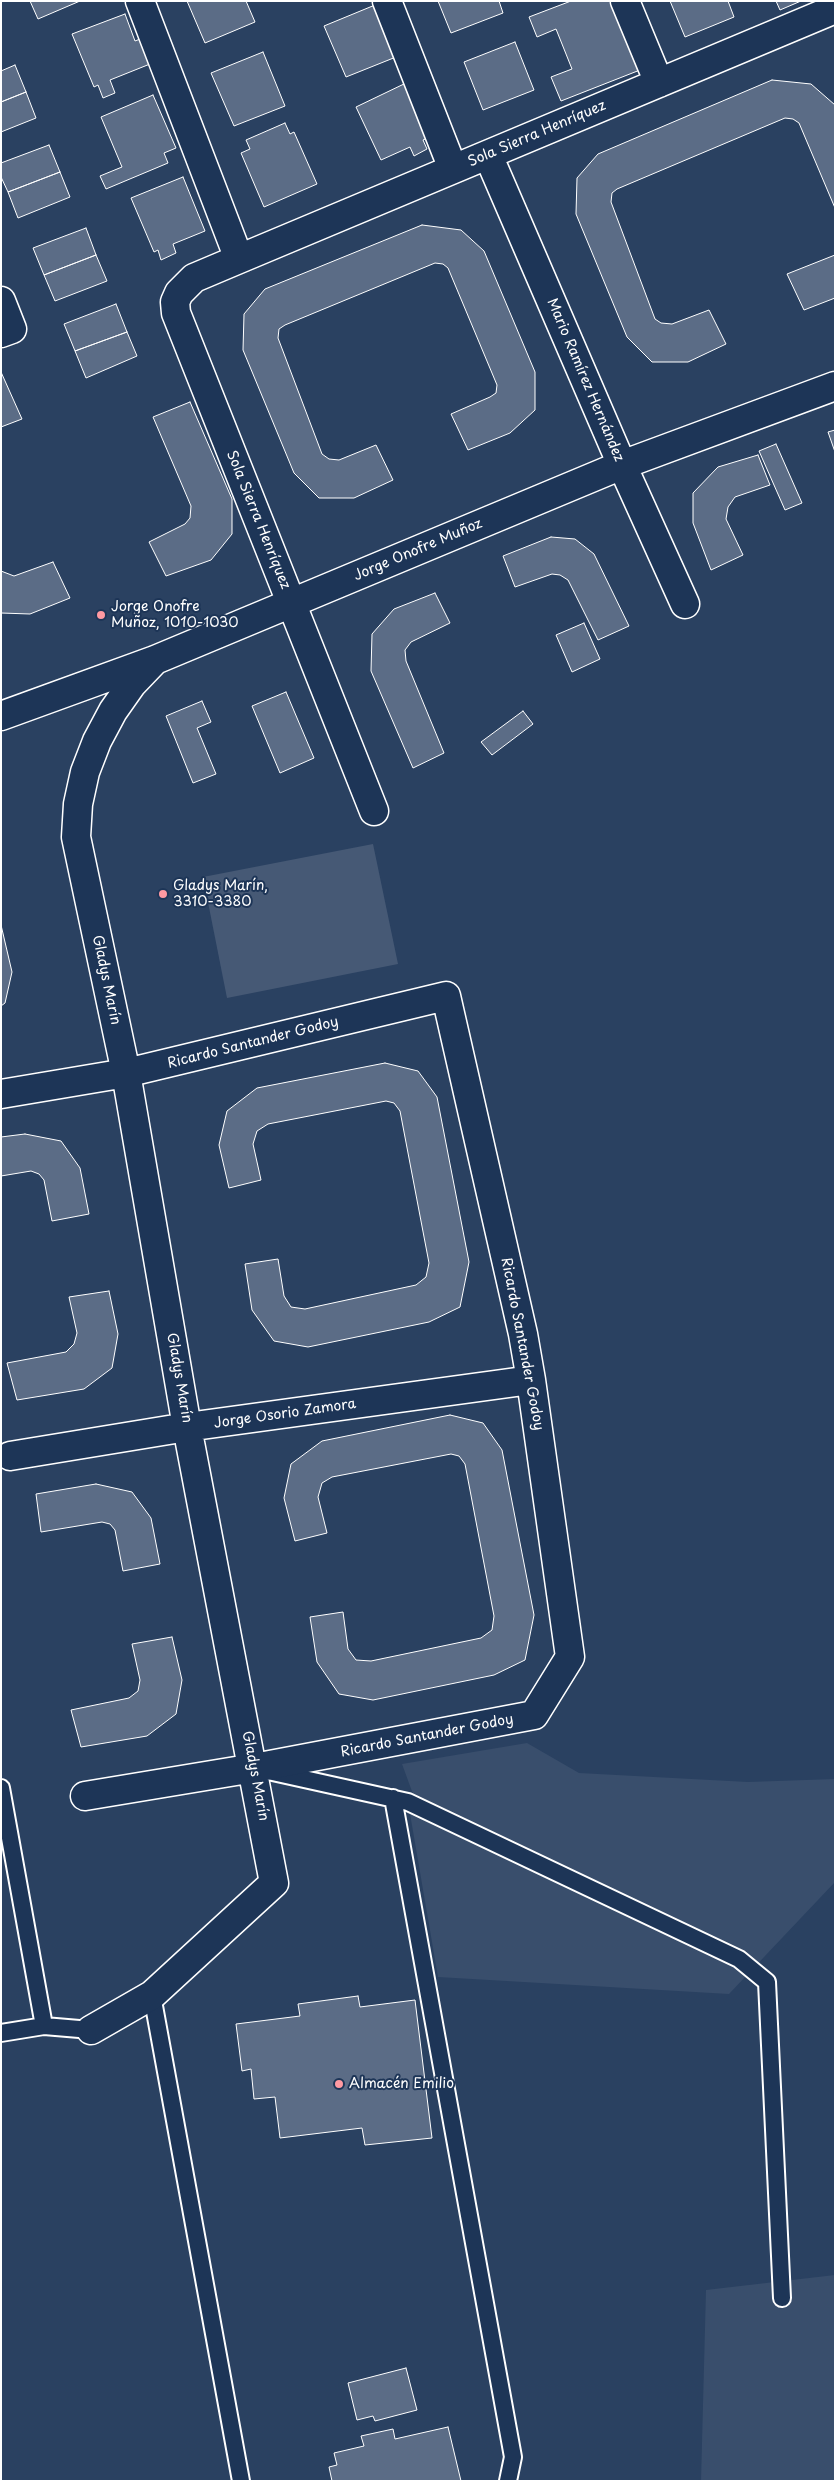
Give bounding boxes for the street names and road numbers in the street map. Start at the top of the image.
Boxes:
street label: Sola Sierra Henríquez [466,97,608,171]
street label: Mario Ramírez Hernández [543,296,627,464]
street label: Sola Sierra Henríquez [223,448,293,592]
street label: Jorge Onofre Muñoz [351,515,485,585]
street label: Gladys Marín [88,934,124,1026]
street label: Ricardo Santander Godoy [166,1014,340,1072]
street label: Ricardo Santander Godoy [497,1256,547,1432]
street label: Gladys Marín [163,1332,195,1424]
street label: Jorge Osorio Zamora [213,1396,357,1432]
street label: Ricardo Santander Godoy [339,1711,515,1761]
street label: Gladys Marín [238,1730,272,1822]

